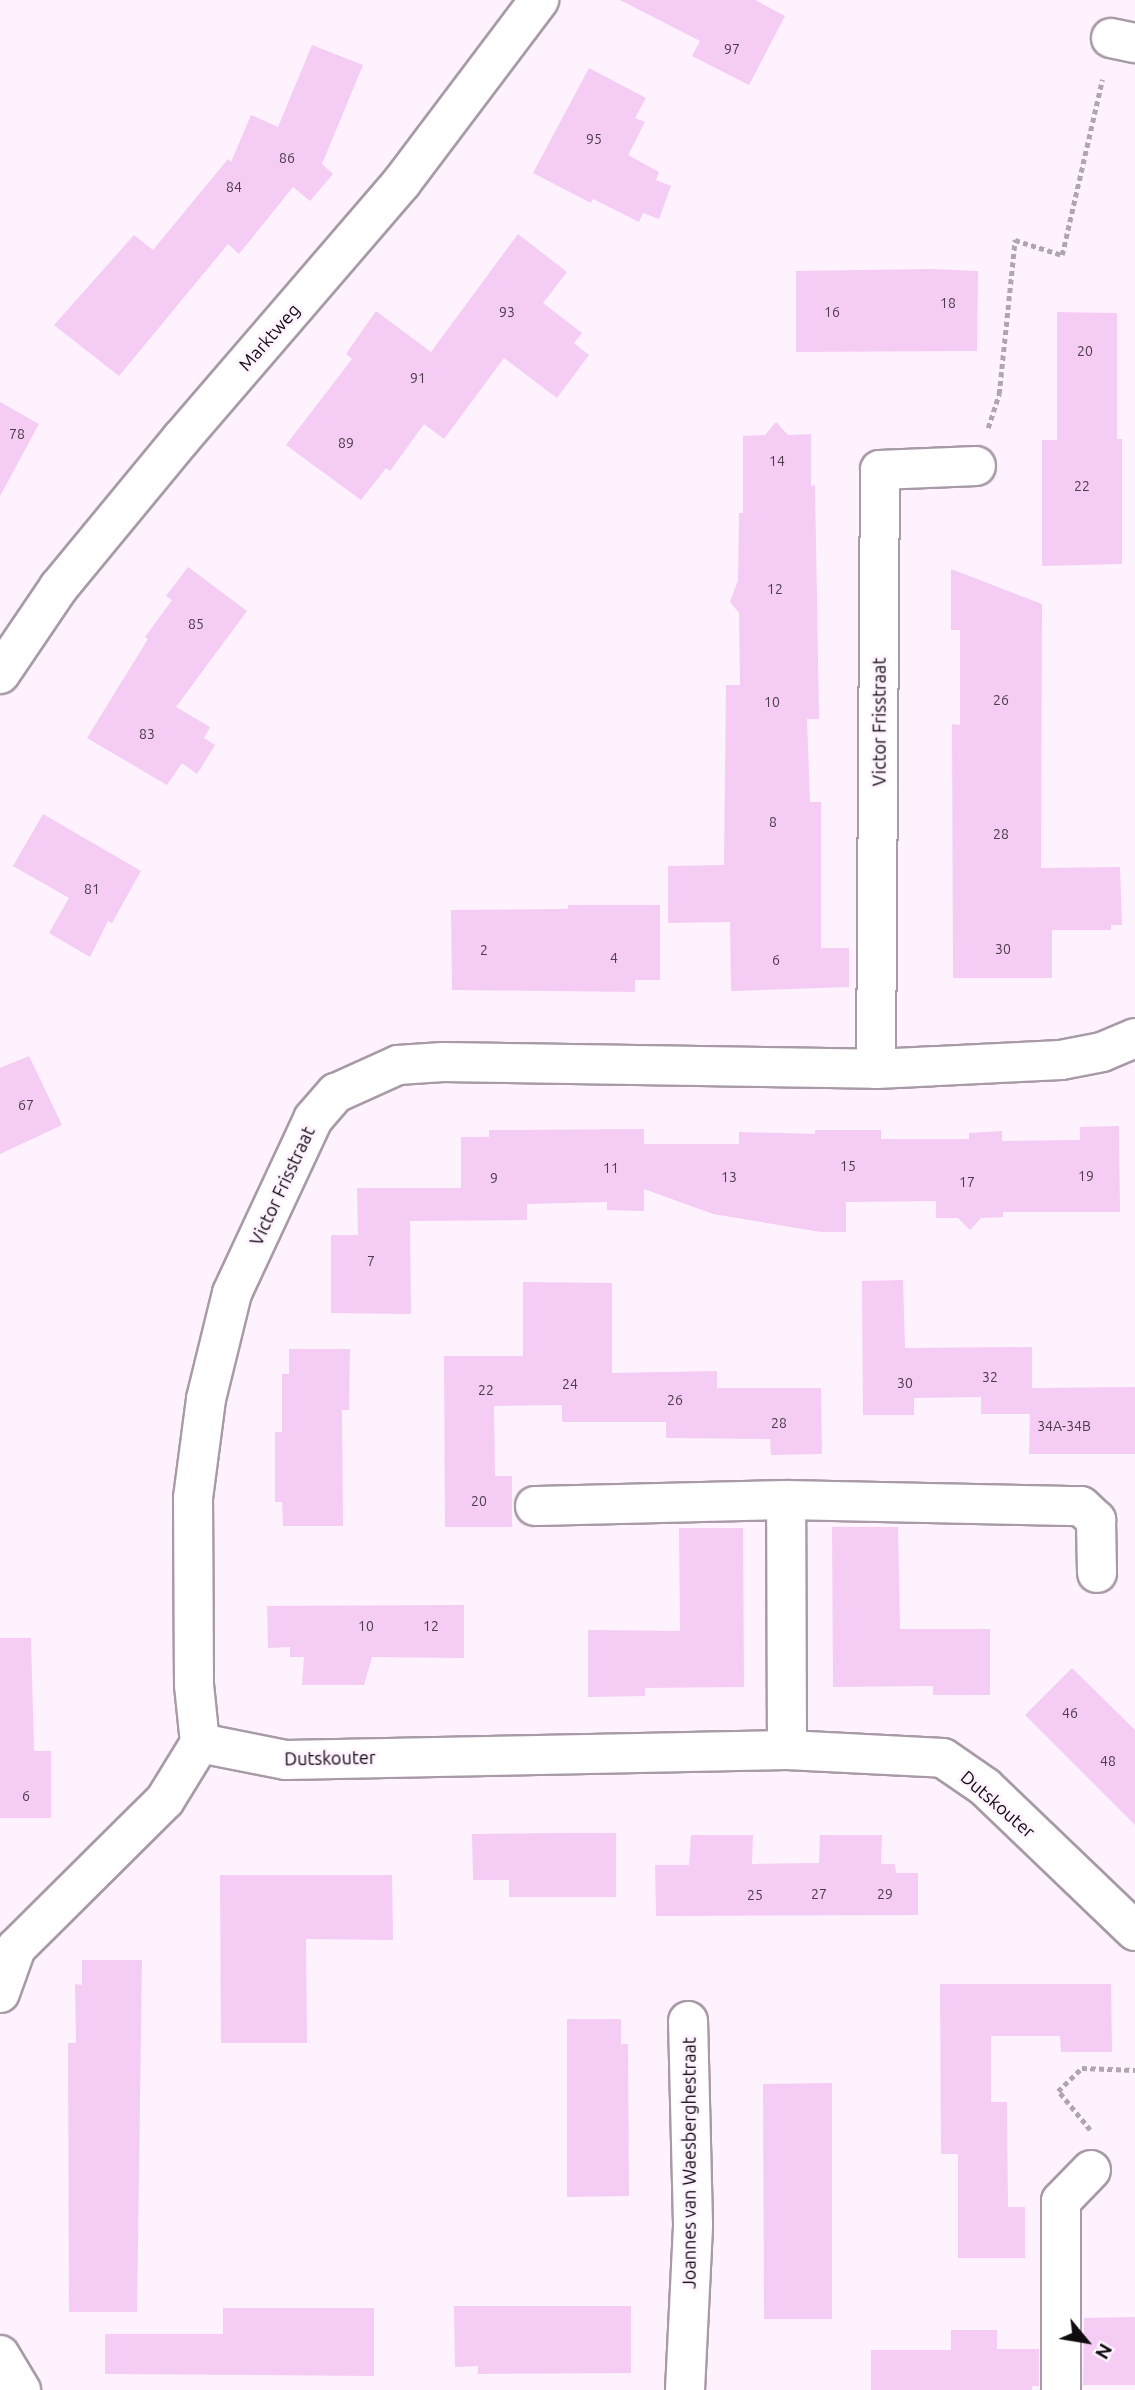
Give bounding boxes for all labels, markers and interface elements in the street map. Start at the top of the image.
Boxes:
house number: 97 [724,41,740,57]
house number: 95 [586,131,602,147]
house number: 86 [279,150,295,166]
house number: 84 [226,179,242,195]
house number: 18 [940,295,956,311]
street label: Marktweg [234,299,304,375]
house number: 93 [499,304,515,320]
house number: 16 [824,304,840,320]
house number: 20 [1077,343,1093,359]
house number: 91 [410,370,426,386]
house number: 78 [9,426,25,442]
house number: 89 [338,435,354,451]
house number: 14 [769,453,785,469]
house number: 22 [1074,478,1090,494]
house number: 12 [767,581,783,597]
house number: 85 [188,616,204,632]
street label: Victor Frisstraat [868,658,890,786]
house number: 26 [993,692,1009,708]
house number: 10 [764,694,780,710]
house number: 83 [139,726,155,742]
house number: 8 [769,814,777,830]
house number: 28 [993,826,1009,842]
house number: 81 [84,881,100,897]
house number: 30 [995,941,1011,957]
house number: 2 [480,942,488,958]
house number: 4 [610,950,618,966]
house number: 6 [772,952,780,968]
house number: 67 [18,1097,34,1113]
street label: Victor Frisstraat [245,1123,319,1249]
house number: 15 [840,1158,856,1174]
house number: 11 [603,1160,619,1176]
house number: 19 [1078,1168,1094,1184]
house number: 13 [721,1169,737,1185]
house number: 9 [490,1170,498,1186]
house number: 17 [959,1174,975,1190]
house number: 7 [367,1253,375,1269]
house number: 32 [982,1369,998,1385]
house number: 30 [897,1375,913,1391]
house number: 24 [562,1376,578,1392]
house number: 22 [478,1382,494,1398]
house number: 26 [667,1392,683,1408]
house number: 28 [771,1415,787,1431]
house number: 34A-34B [1037,1418,1091,1434]
house number: 20 [471,1493,487,1509]
house number: 10 [358,1618,374,1634]
house number: 12 [423,1618,439,1634]
house number: 46 [1062,1705,1078,1721]
street label: Dutskouter [284,1746,376,1770]
house number: 48 [1100,1753,1116,1769]
street label: Dutskouter [956,1766,1040,1842]
house number: 6 [22,1788,30,1804]
house number: 27 [811,1886,827,1902]
house number: 29 [877,1886,893,1902]
house number: 25 [747,1887,763,1903]
street label: Joannes van Waesberghestraat [678,2037,700,2289]
north arrow [1051,2306,1121,2376]
text: N [1091,2340,1117,2363]

